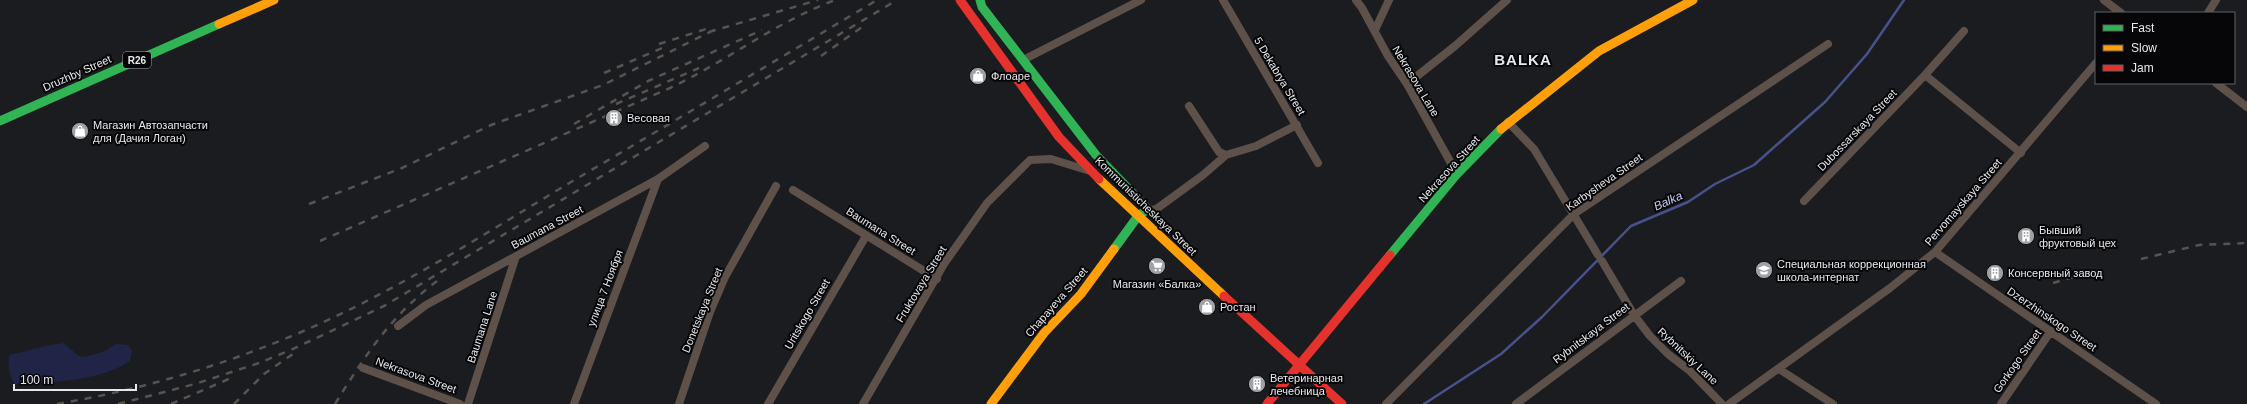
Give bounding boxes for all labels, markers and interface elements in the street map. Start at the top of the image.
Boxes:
legend [2095,12,2235,84]
text: Fast [2131,21,2155,35]
street label: 5 Dekabrya Street [1252,35,1308,117]
text: Slow [2131,41,2157,55]
street label: Nekrasova Lane [1390,44,1442,118]
district label: BALKA [1494,51,1552,68]
road number: R26 [123,52,151,68]
street label: Druzhby Street [41,53,113,93]
text: Jam [2131,61,2154,75]
shop icon: Флоаре [968,66,988,86]
place label: Флоаре [991,70,1030,82]
street label: Dubossarskaya Street [1815,87,1899,173]
building icon: Весовая [604,108,624,128]
place label: Весовая [627,112,670,124]
place label: Магазин Автозапчасти для (Дачия Логан) [93,119,208,144]
shop icon: Магазин Автозапчасти для (Дачия Логан) [70,121,90,141]
street label: Nekrasova Street [1416,133,1482,205]
street label: Karbysheva Street [1563,151,1645,213]
street label: Kommunisticheskaya Street [1093,154,1199,258]
street label: Pervomayskaya Street [1922,156,2004,248]
water label: Balka [1651,188,1685,214]
street label: Baumana Street [509,203,585,251]
street label: Baumana Street [844,205,918,257]
place label: Бывший фруктовый цех [2039,224,2117,249]
building icon: Бывший фруктовый цех [2016,226,2036,246]
street label: Fruktovaya Street [893,244,949,324]
street label: улица 7 Ноября [585,248,625,328]
supermarket icon: Магазин «Балка» [1147,256,1167,276]
place label: Специальная коррекционная школа-интернат [1777,258,1926,283]
school or university icon: Специальная коррекционная школа-интернат [1754,260,1774,280]
building icon: Консервный завод [1985,263,2005,283]
street label: Chapayeva Street [1023,265,1089,339]
street label: Donetskaya Street [679,266,725,354]
place label: Консервный завод [2008,267,2103,279]
street label: Uritskogo Street [782,277,832,351]
place label: Магазин «Балка» [1113,278,1201,290]
street label: Dzerzhinskogo Street [2005,285,2099,353]
street label: Baumana Lane [465,290,499,364]
shop icon: Ростан [1197,297,1217,317]
street label: Rybnitskaya Street [1551,300,1631,366]
place label: Ростан [1220,301,1256,313]
street label: Rybnitskiy Lane [1656,325,1720,387]
street label: Gorkogo Street [1991,327,2043,395]
street label: Nekrasova Street [374,355,458,395]
scale bar [14,366,136,392]
place label: Ветеринарная лечебница [1270,372,1343,397]
text: 100 m [20,373,53,387]
building icon: Ветеринарная лечебница [1247,374,1267,394]

